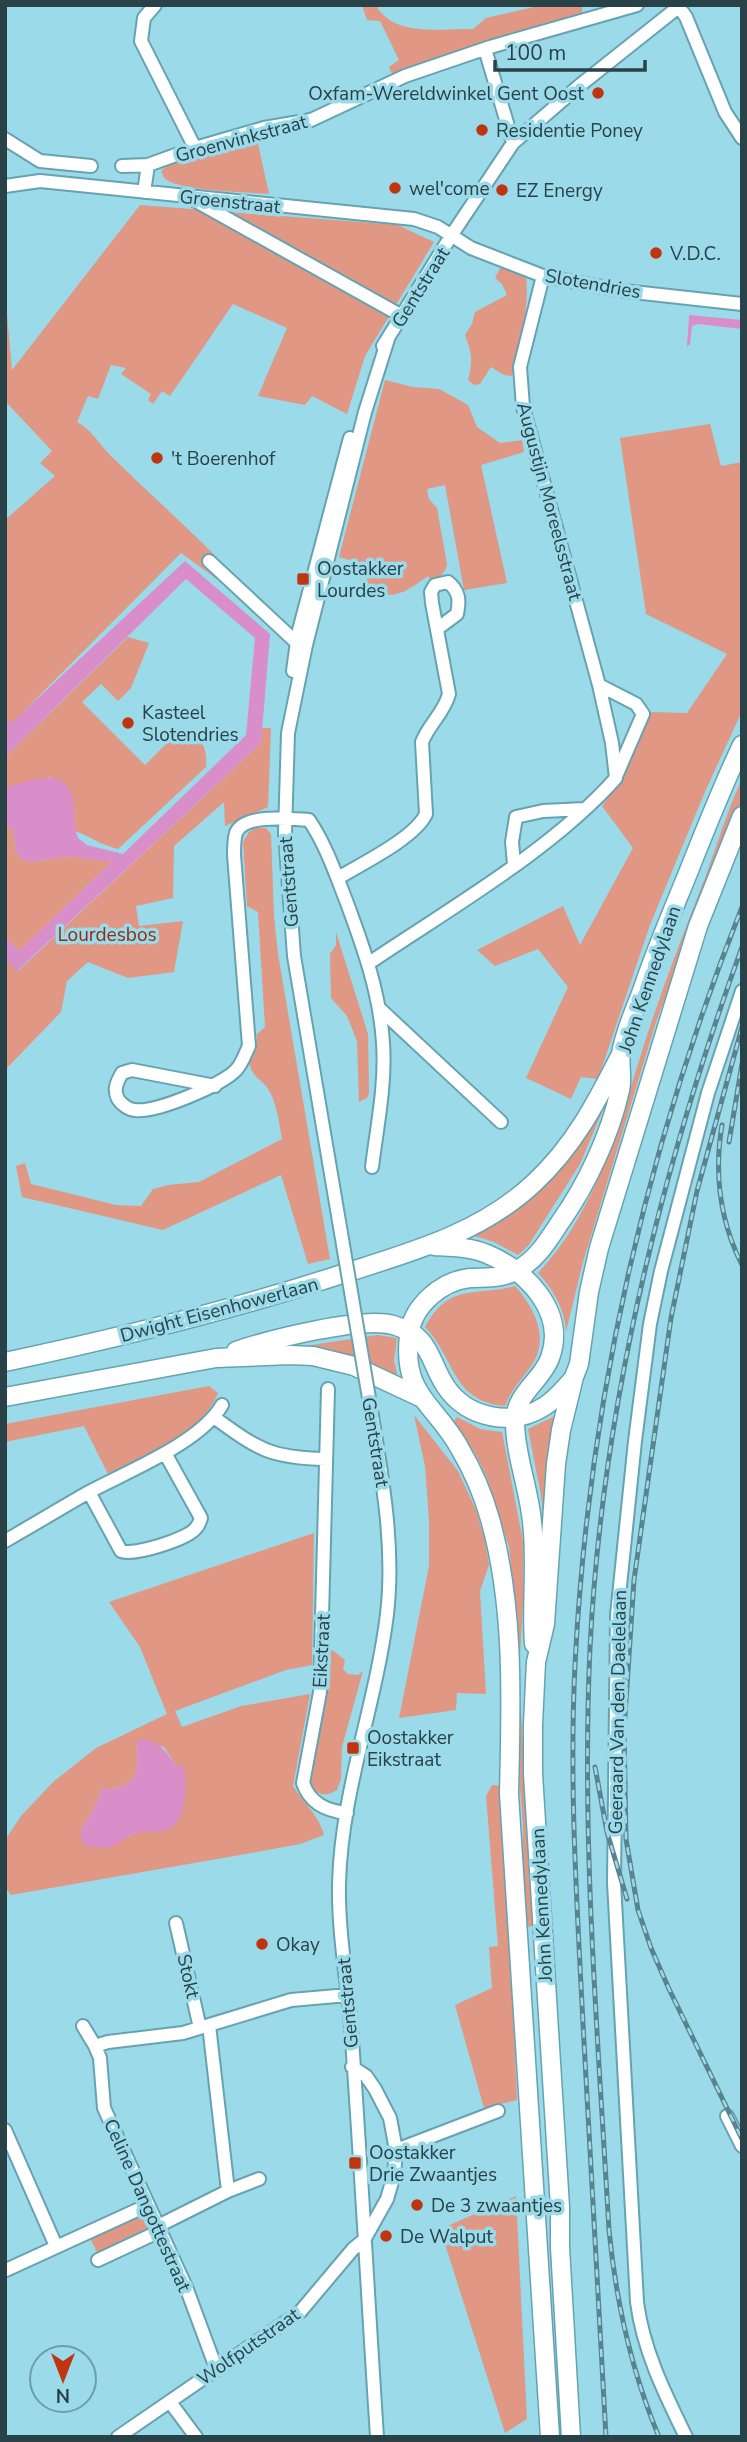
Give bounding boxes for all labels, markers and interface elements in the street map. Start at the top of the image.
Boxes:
scale bar [495,28,646,72]
text: 100 m [505,39,566,67]
place label: Oxfam-Wereldwinkel Gent Oost [308,81,584,107]
marker: Oxfam-Wereldwinkel Gent Oost [590,85,606,101]
street label: Groenvinkstraat [173,109,310,169]
place label: Residentie Poney [496,118,643,144]
marker: Residentie Poney [474,122,490,138]
place label: wel'come [409,176,490,202]
place label: EZ Energy [516,178,603,204]
marker: wel'come [387,180,403,196]
marker: EZ Energy [494,182,510,198]
street label: Groenstraat [178,184,282,220]
place label: V.D.C. [669,241,721,267]
street label: Gentstraat [386,242,456,333]
marker: V.D.C. [648,245,664,261]
street label: Slotendries [543,263,643,305]
street label: Augustijn Moreelsstraat [510,399,588,604]
place label: 't Boerenhof [171,446,276,472]
marker: 't Boerenhof [149,450,165,466]
place label: Oostakker Lourdes [317,556,404,604]
marker: Oostakker Lourdes [295,571,311,587]
place label: Kasteel Slotendries [142,700,239,748]
marker: Kasteel Slotendries [120,715,136,731]
street label: Gentstraat [273,836,305,928]
street label: John Kennedylaan [612,902,687,1057]
park label: Lourdesbos [57,922,157,948]
street label: Dwight Eisenhowerlaan [117,1271,321,1349]
street label: Gentstraat [355,1395,395,1489]
street label: Geeraard Van den Daelelaan [603,1590,633,1835]
street label: Eikstraat [307,1613,337,1689]
place label: Oostakker Eikstraat [367,1725,454,1773]
marker: Oostakker Eikstraat [345,1740,361,1756]
street label: John Kennedylaan [525,1827,559,1984]
place label: Okay [276,1932,320,1958]
marker: Okay [254,1936,270,1952]
street label: Stokt [170,1952,206,2001]
street label: Gentstraat [331,1956,365,2049]
street label: Celine Dangottestraat [97,2115,197,2296]
place label: Oostakker Drie Zwaantjes [369,2140,497,2188]
marker: Oostakker Drie Zwaantjes [347,2155,363,2171]
place label: De 3 zwaantjes [431,2193,562,2219]
marker: De 3 zwaantjes [409,2197,425,2213]
place label: De Walput [400,2224,493,2250]
marker: De Walput [378,2228,394,2244]
street label: Wolfputstraat [192,2302,305,2392]
north arrow [28,2344,98,2414]
text: N [56,2382,70,2408]

